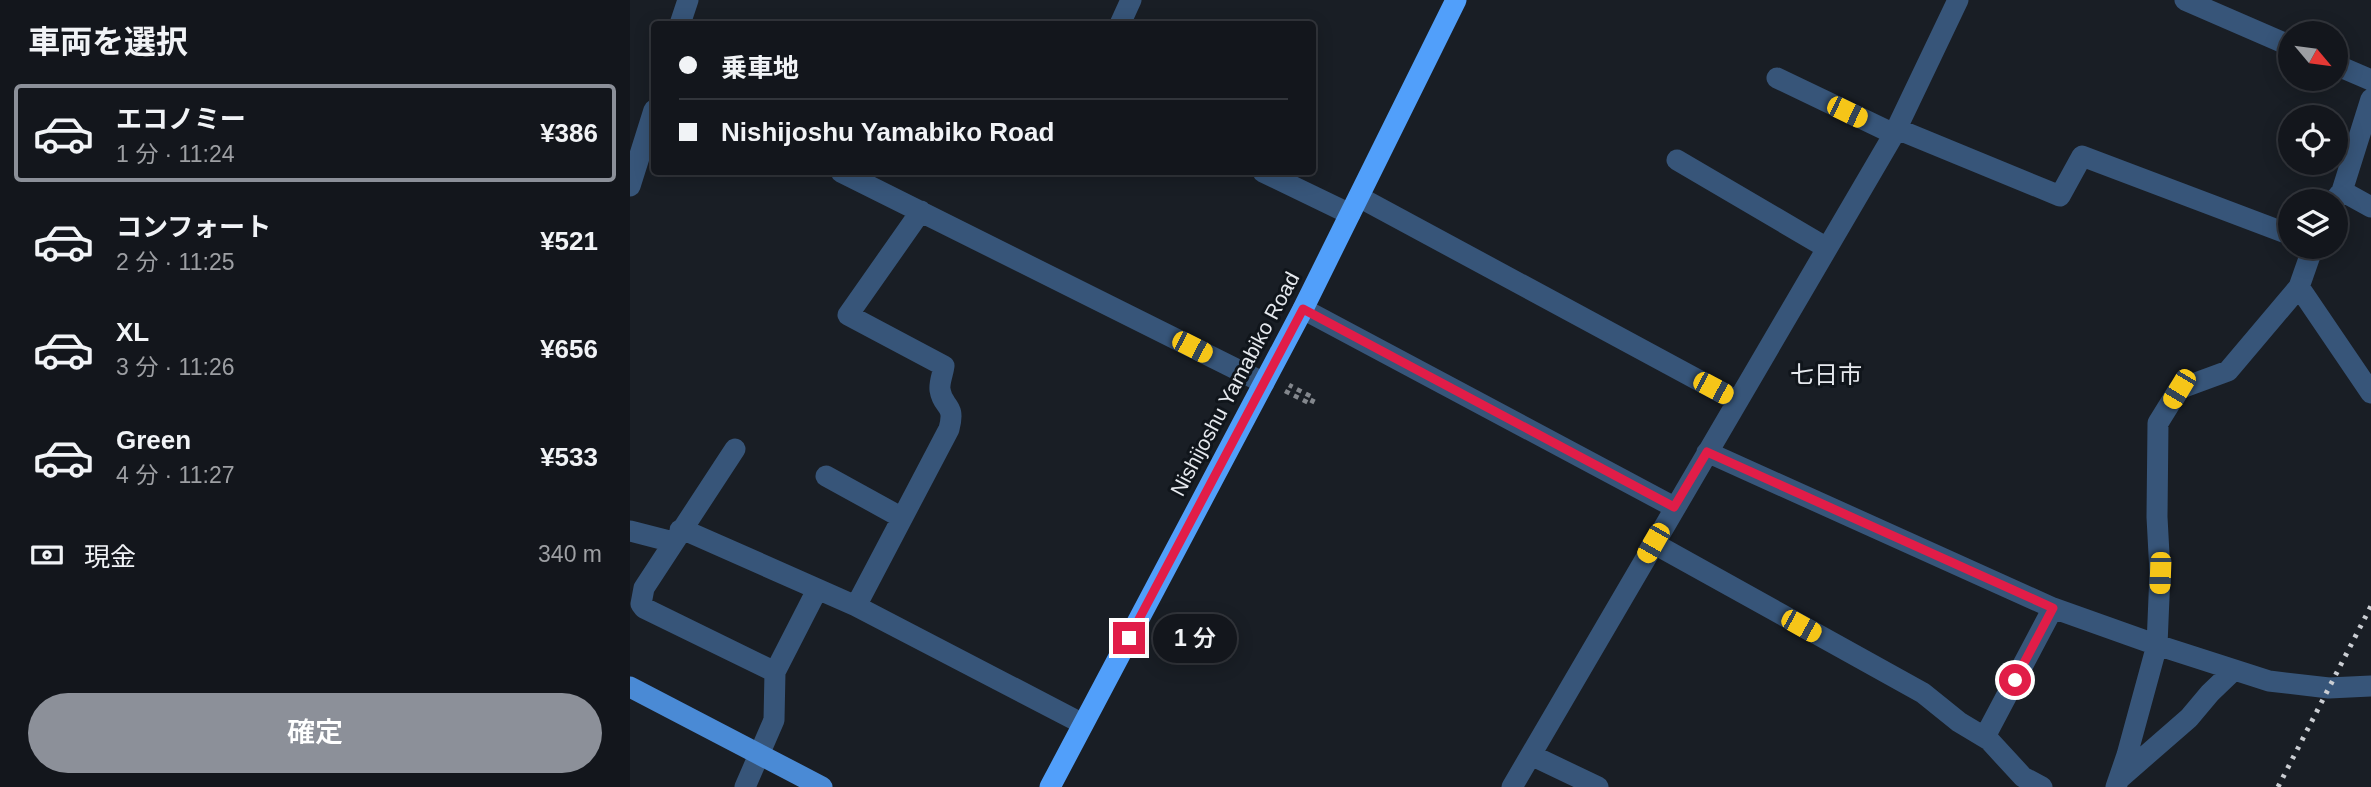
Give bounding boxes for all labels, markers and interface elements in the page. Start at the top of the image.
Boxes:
north arrow [2278,21,2348,91]
map controls [2278,21,2348,259]
text: 車両を選択 [28,24,188,60]
text: 乗車地 [721,53,799,83]
car [1824,93,1871,131]
icon: car [32,102,95,165]
text: エコノミー [116,104,246,134]
button: locate [2278,105,2348,175]
text: Nishijoshu Yamabiko Road [721,117,1054,147]
text: ¥386 [540,118,598,148]
text: 1 分 · 11:24 [116,141,234,167]
button: layers [2278,189,2348,259]
icon: car [32,210,95,273]
text: コンフォート [116,212,271,242]
text: ¥521 [540,226,598,256]
text: 2 分 · 11:25 [116,249,234,275]
street label: Nishijoshu Yamabiko Road [1166,268,1303,500]
text: XL [116,317,149,347]
icon: car [32,318,95,381]
car [1169,328,1216,366]
text: ¥656 [540,334,598,364]
text: 3 分 · 11:26 [116,354,234,380]
district label: 七日市 [1790,361,1862,388]
car [2160,366,2199,412]
car [1690,369,1737,407]
text: Green [116,425,191,455]
icon: car [32,426,95,489]
text: ¥533 [540,442,598,472]
text: 4 分 · 11:27 [116,462,234,488]
car [1634,520,1673,566]
icon: cash [28,536,66,574]
text: 340 m [538,541,602,567]
text: 現金 [84,542,136,572]
car [2149,552,2172,594]
car [1778,607,1825,645]
callout: 1 分 [1154,614,1238,662]
route end [1113,622,1145,654]
text: 1 分 [1174,625,1216,651]
route start [1999,664,2031,696]
button: 確定 [28,693,602,773]

